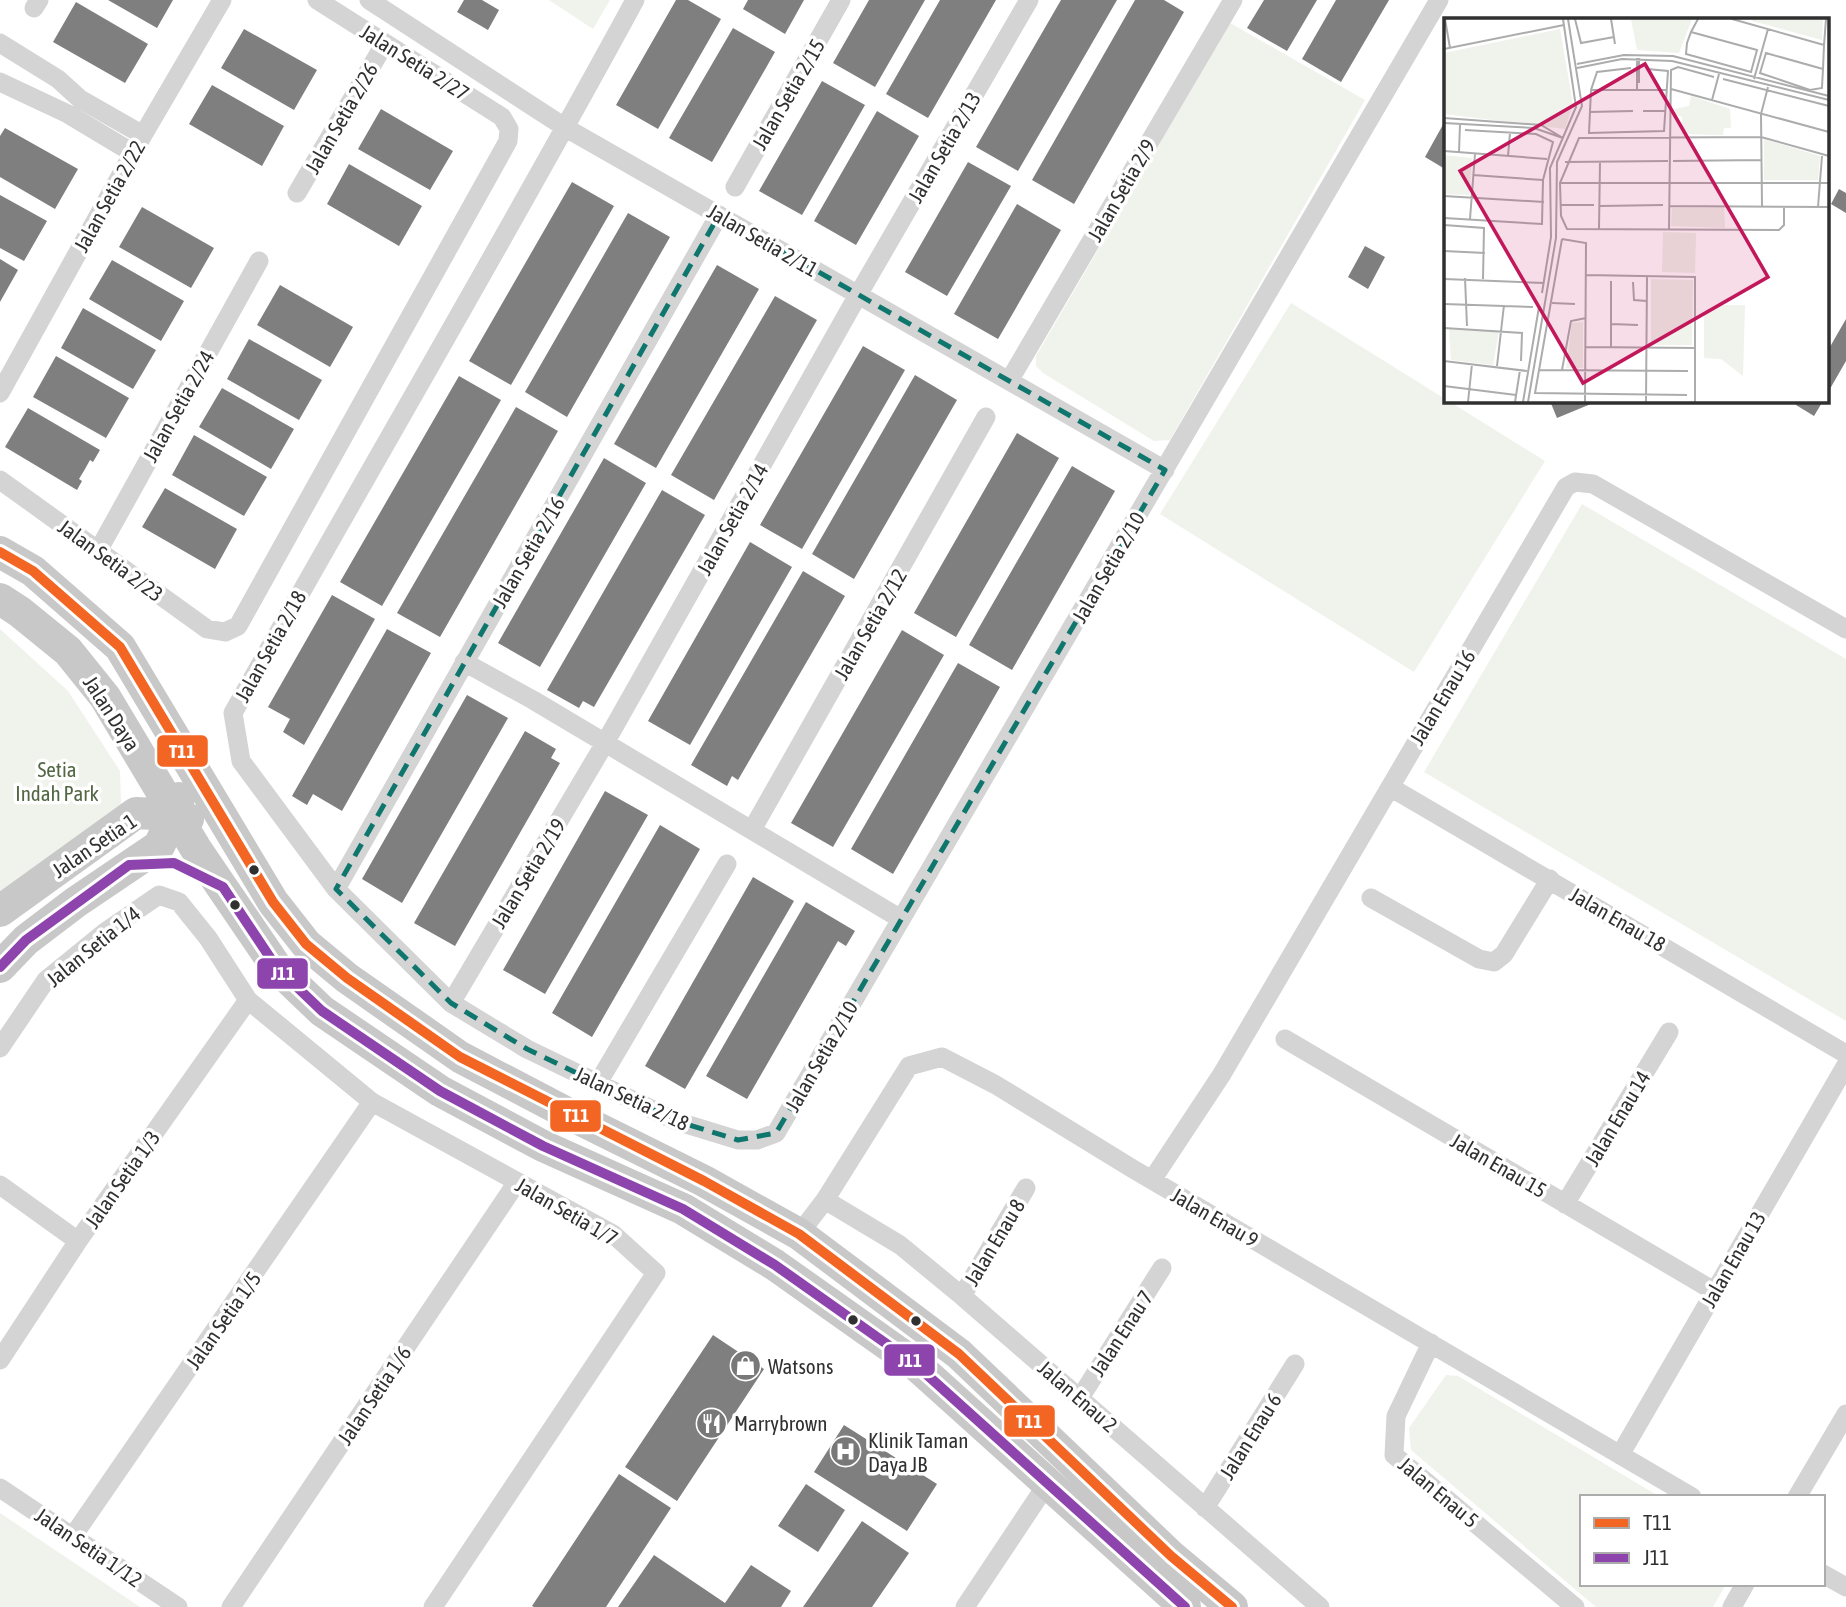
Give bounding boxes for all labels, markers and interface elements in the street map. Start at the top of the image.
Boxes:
inset map [1444,18,1828,402]
street label: Jalan Setia 2/27 [356,19,474,105]
street label: Jalan Setia 2/15 [747,35,829,153]
street label: Jalan Setia 2/26 [300,58,382,177]
street label: Jalan Setia 2/13 [903,88,985,206]
street label: Jalan Setia 2/9 [1082,135,1160,245]
street label: Jalan Setia 2/22 [69,136,149,256]
street label: Jalan Setia 2/11 [704,199,822,281]
street label: Jalan Setia 2/24 [138,346,218,466]
street label: Jalan Setia 2/14 [692,459,772,579]
street label: Jalan Setia 2/16 [487,492,569,611]
street label: Jalan Setia 2/10 [1067,507,1149,626]
street label: Jalan Setia 2/23 [54,514,168,606]
street label: Jalan Setia 2/12 [829,565,911,683]
street label: Jalan Setia 2/18 [230,586,310,706]
street label: Jalan Enau 16 [1404,645,1480,749]
street label: Jalan Daya [79,671,145,755]
line badge: T11 [156,734,209,768]
text: T11 [169,740,195,762]
park label: Setia Indah Park [15,757,99,805]
street label: Jalan Setia 1 [47,808,141,882]
street label: Jalan Setia 2/19 [486,814,570,932]
unlabelled marker [247,863,261,877]
street label: Jalan Enau 18 [1566,882,1670,956]
unlabelled marker [228,898,242,912]
street label: Jalan Setia 1/4 [41,901,145,991]
line badge: J11 [256,957,309,990]
text: J11 [270,962,295,984]
street label: Jalan Setia 2/10 [780,996,862,1115]
street label: Jalan Setia 2/18 [571,1061,693,1135]
street label: Jalan Enau 14 [1579,1066,1655,1170]
line badge: T11 [549,1099,602,1133]
text: T11 [563,1104,589,1126]
street label: Jalan Setia 1/3 [80,1126,164,1232]
street label: Jalan Enau 15 [1447,1128,1551,1202]
street label: Jalan Setia 1/7 [512,1172,622,1250]
street label: Jalan Enau 9 [1167,1182,1263,1252]
street label: Jalan Enau 8 [959,1194,1029,1290]
street label: Jalan Enau 13 [1696,1207,1770,1311]
street label: Jalan Setia 1/5 [181,1267,265,1373]
street label: Jalan Enau 7 [1085,1286,1157,1380]
unlabelled marker [846,1313,860,1327]
unlabelled marker [909,1314,923,1328]
street label: Jalan Setia 1/6 [332,1341,416,1449]
line badge: J11 [883,1343,936,1377]
shop icon: Watsons [728,1349,762,1383]
text: J11 [897,1349,922,1371]
place label: Watsons [768,1354,833,1378]
street label: Jalan Enau 2 [1034,1355,1122,1437]
street label: Jalan Enau 6 [1214,1389,1286,1483]
line badge: T11 [1003,1404,1056,1438]
restaurant icon: Marrybrown [694,1406,728,1440]
text: T11 [1016,1410,1042,1432]
place label: Marrybrown [734,1411,827,1435]
place label: Klinik Taman Daya JB [868,1428,968,1476]
hospital icon: Klinik Taman Daya JB [828,1435,862,1469]
street label: Jalan Enau 5 [1394,1452,1484,1532]
legend [1580,1495,1825,1586]
street label: Jalan Setia 1/12 [31,1503,147,1591]
text: T11 [1643,1510,1672,1534]
text: J11 [1643,1545,1669,1569]

